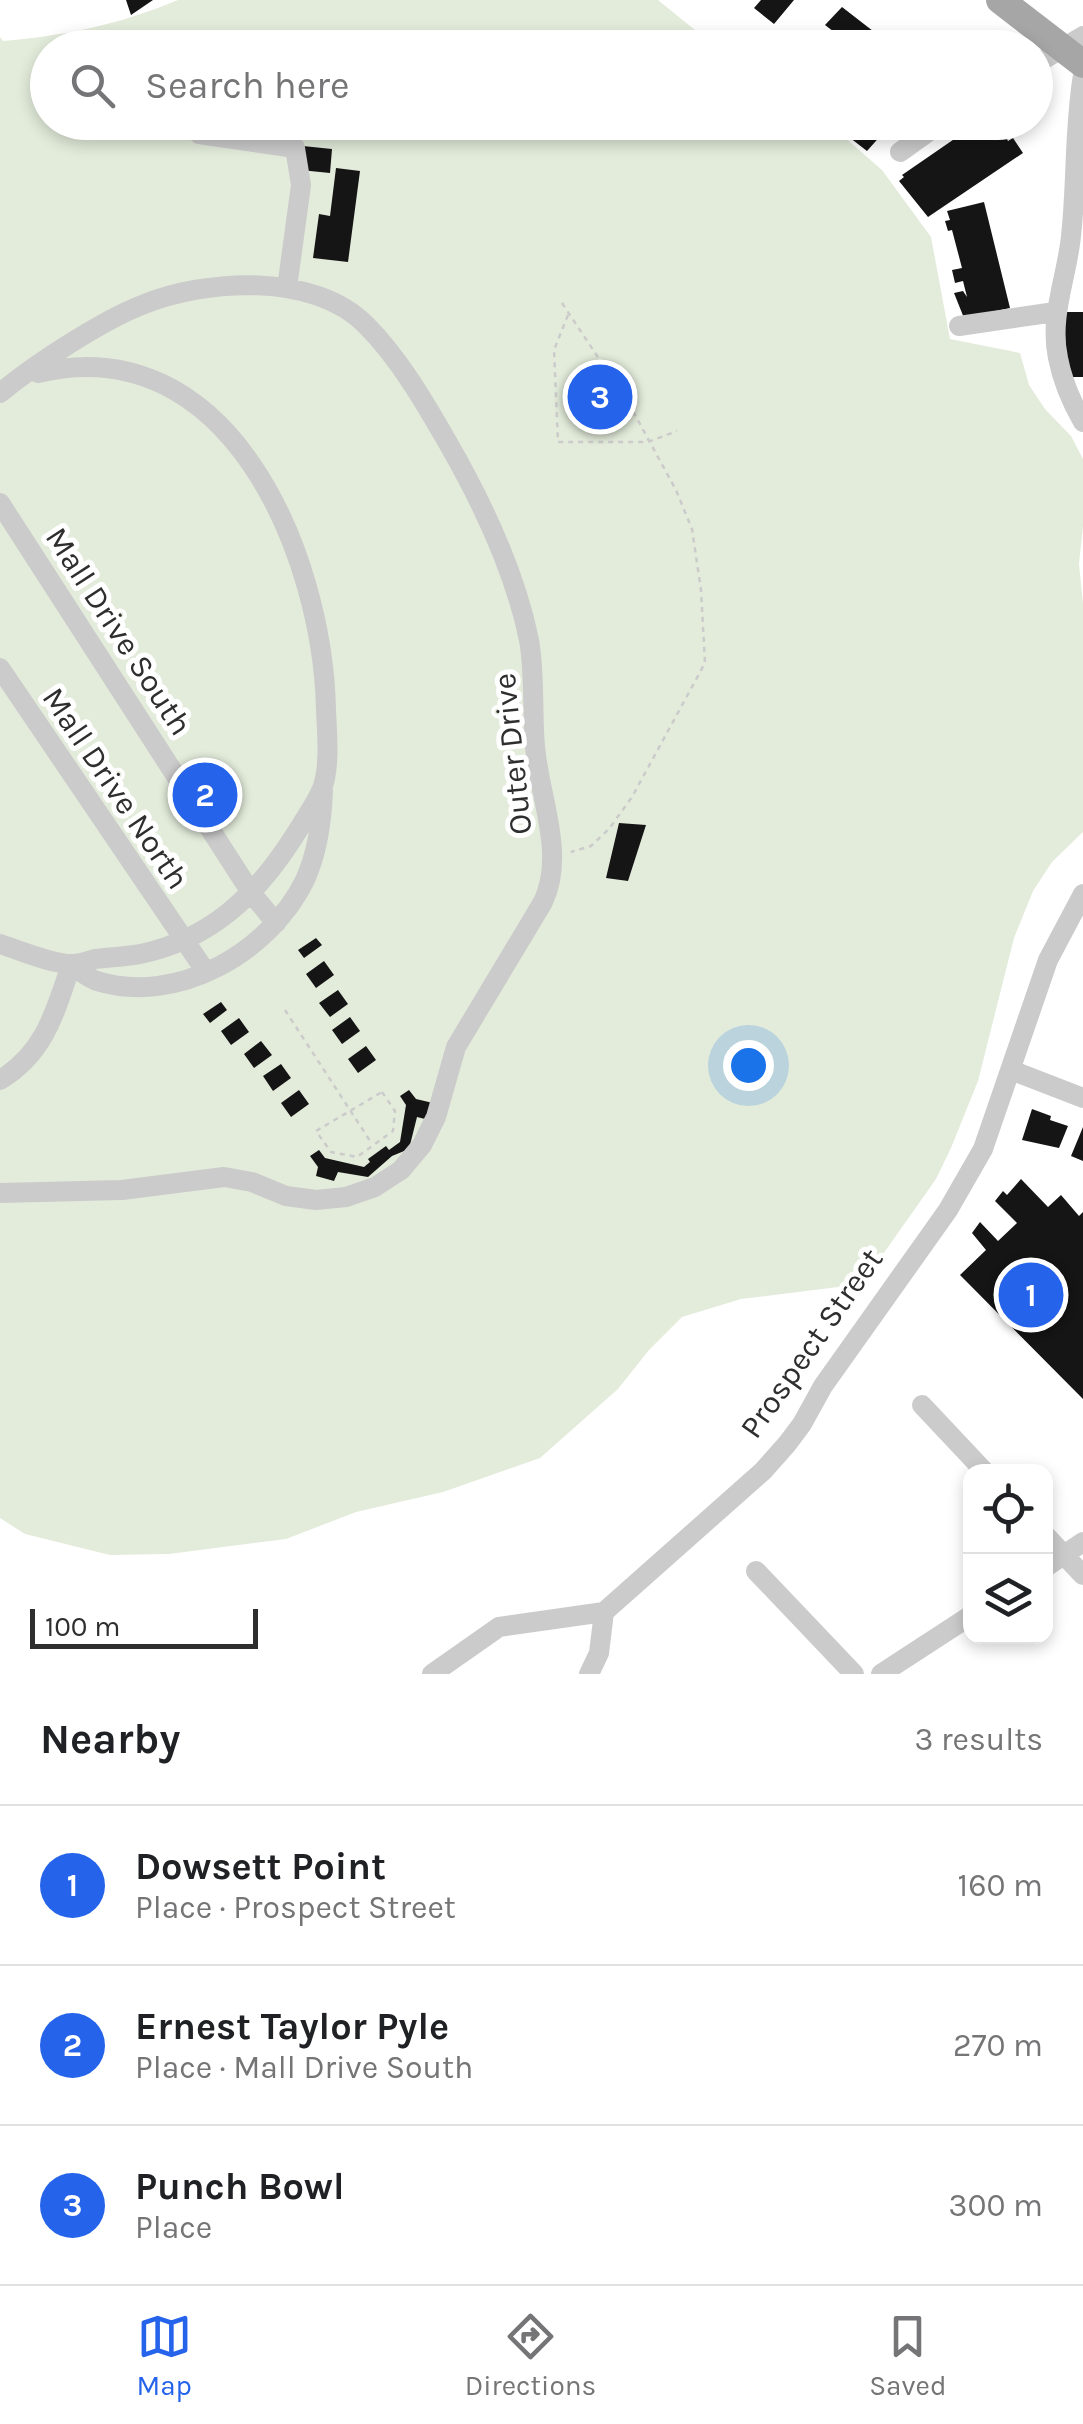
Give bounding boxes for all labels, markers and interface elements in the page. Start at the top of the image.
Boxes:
search box [30,30,1053,140]
icon: search [65,58,120,113]
text: Search here [145,63,349,108]
pin: 3 [568,360,632,434]
street label: Mall Drive South [38,520,199,742]
street label: Outer Drive [486,671,539,837]
street label: Mall Drive North [35,681,197,896]
pin: 2 [172,758,238,832]
your location [723,1040,774,1091]
street label: Prospect Street [732,1241,890,1445]
pin: 1 [998,1258,1064,1332]
map controls [963,1464,1053,1644]
button: locate [963,1464,1053,1554]
button: layers [963,1554,1053,1644]
scale bar [30,1604,258,1648]
text: 100 m [45,1610,120,1643]
text: Nearby [40,1714,180,1764]
text: 3 results [915,1721,1043,1758]
text: Dowsett Point [135,1844,386,1889]
text: 1 [67,1867,78,1904]
text: 160 m [958,1867,1043,1904]
text: Place · Prospect Street [135,1889,456,1926]
text: Ernest Taylor Pyle [135,2004,449,2049]
text: 2 [63,2027,82,2064]
text: 270 m [953,2027,1043,2064]
text: Place · Mall Drive South [135,2049,473,2086]
text: Punch Bowl [135,2164,344,2209]
text: 3 [63,2187,82,2224]
text: 300 m [949,2187,1043,2224]
text: Place [135,2209,212,2246]
tab: Map [136,2309,192,2402]
tab: Directions [465,2309,596,2402]
tab: Saved [869,2309,947,2402]

